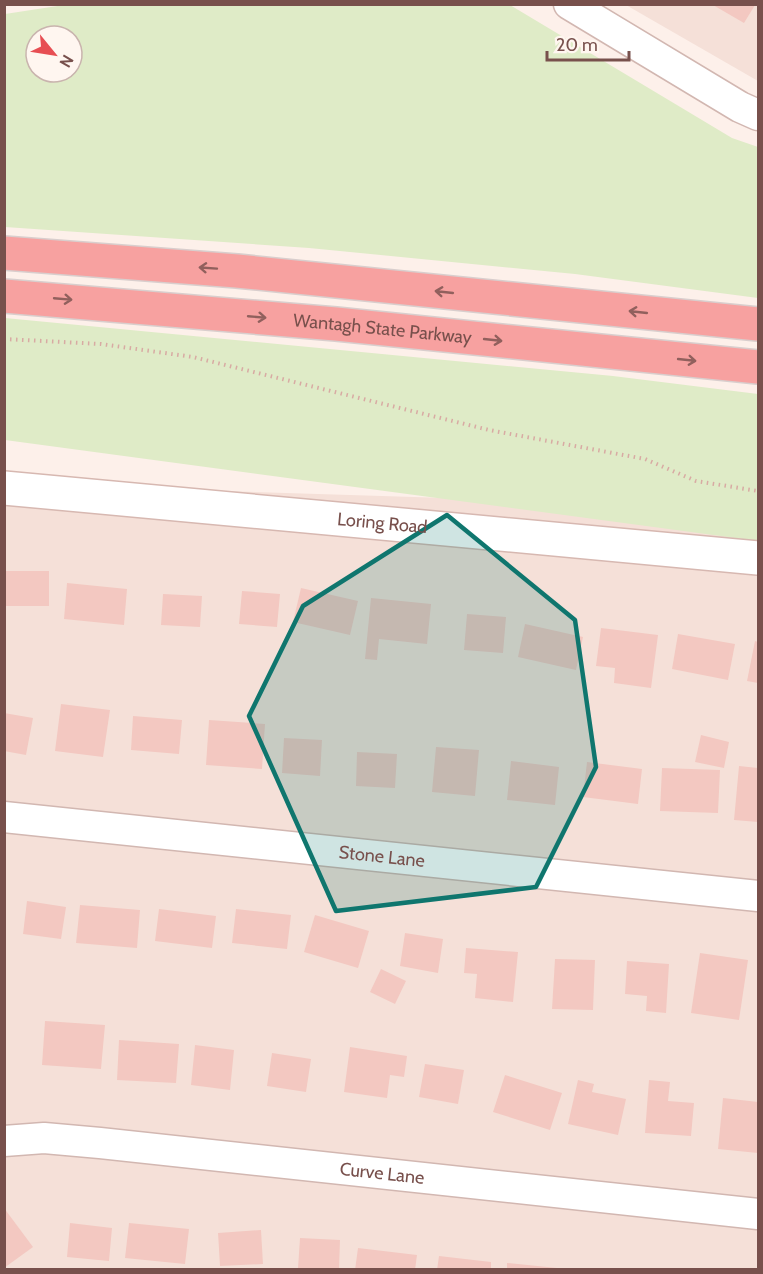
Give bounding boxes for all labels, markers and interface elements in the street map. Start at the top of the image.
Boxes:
north arrow [24,24,84,84]
scale bar [547,24,630,62]
text: 20 m [556,34,598,56]
text: N [56,52,78,71]
one-way arrow [198,263,218,274]
one-way arrow [434,286,454,297]
one-way arrow [52,294,72,305]
one-way arrow [628,306,648,317]
street label: Wantagh State Parkway [292,309,473,349]
one-way arrow [247,312,267,323]
one-way arrow [483,335,502,346]
one-way arrow [676,355,696,366]
street label: Loring Road [336,508,428,538]
street label: Stone Lane [338,841,426,872]
street label: Curve Lane [339,1158,425,1189]

